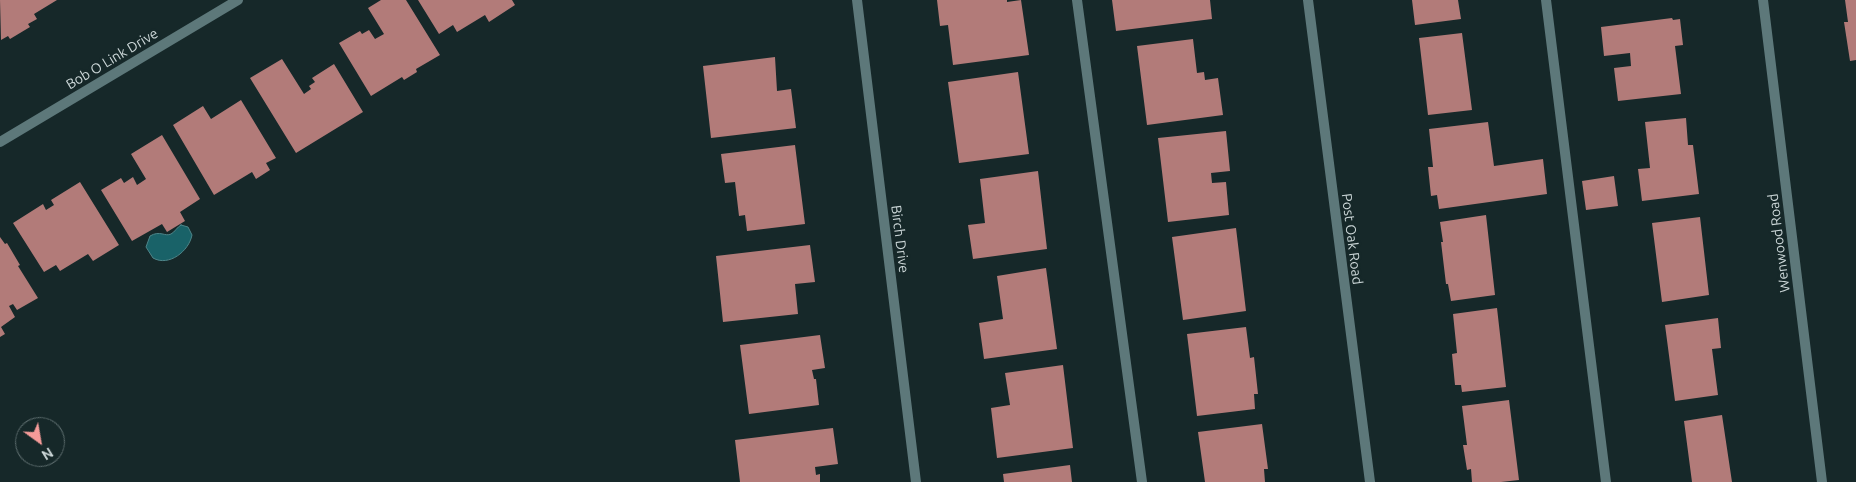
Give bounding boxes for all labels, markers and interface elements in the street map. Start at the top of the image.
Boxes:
street label: Bob O Link Drive [63,25,161,93]
street label: Post Oak Road [1338,192,1366,286]
street label: Wenwood Road [1765,193,1793,293]
street label: Birch Drive [887,204,913,274]
north arrow [15,417,65,467]
text: N [39,444,56,463]

